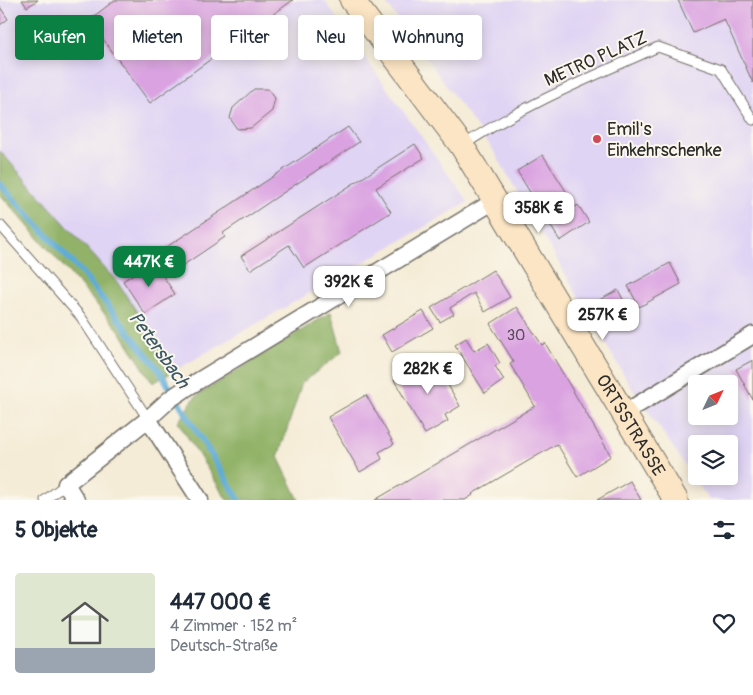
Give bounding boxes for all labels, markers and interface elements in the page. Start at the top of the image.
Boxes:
chip: Kaufen [15,15,104,60]
chip: Mieten [114,15,201,60]
chip: Filter [211,15,288,60]
chip: Neu [298,15,364,60]
chip: Wohnung [374,15,482,60]
street label: METRO PLATZ [541,26,651,92]
place label: Emil's Einkehrschenke [607,118,722,162]
marker: Emil's Einkehrschenke [591,133,603,145]
pin: 358K € [498,192,580,234]
text: 358K € [514,198,564,218]
pin: 447K € [108,246,190,288]
text: 447K € [124,252,174,272]
pin: 392K € [308,266,390,308]
text: 392K € [324,272,374,292]
pin: 257K € [562,298,644,341]
text: 257K € [578,305,628,325]
water label: Petersbach [123,307,195,394]
house number: 30 [507,326,525,345]
pin: 282K € [387,352,469,395]
text: 282K € [403,359,453,379]
street label: ORTSSTRASSE [591,370,670,480]
north arrow [688,375,738,425]
map controls [688,375,738,485]
button: layers [688,435,738,485]
icon: filters [710,516,738,544]
text: 5 Objekte [15,517,97,544]
text: 447 000 € [170,589,271,616]
icon: home [55,593,115,653]
icon: heart [710,609,738,637]
text: 4 Zimmer · 152 m² [170,616,297,636]
text: Deutsch-Straße [170,636,278,656]

